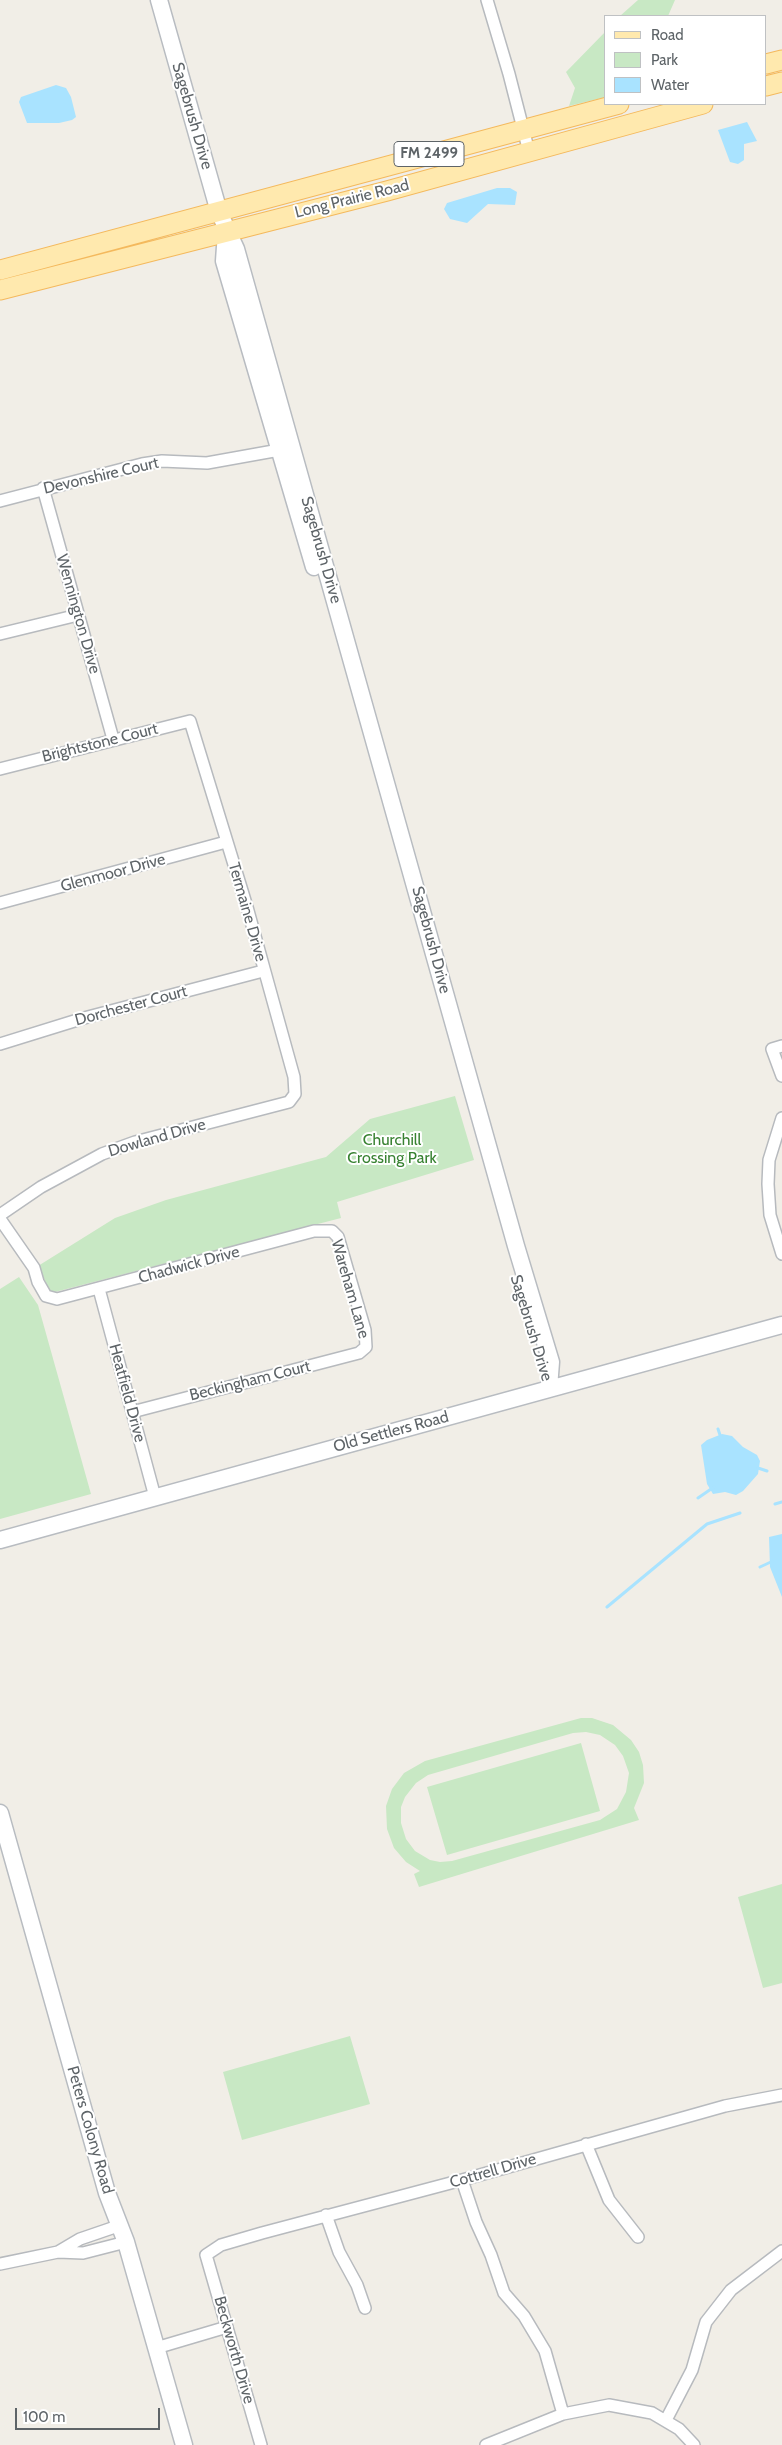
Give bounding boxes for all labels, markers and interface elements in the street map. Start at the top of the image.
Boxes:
legend [604,15,767,105]
text: Road [651,26,684,44]
text: Park [651,51,678,69]
street label: Sagebrush Drive [168,60,216,172]
text: Water [651,76,689,94]
road number: FM 2499 [394,142,464,166]
street label: Long Prairie Road [293,176,411,222]
street label: Devonshire Court [41,453,161,499]
street label: Sagebrush Drive [297,494,345,606]
street label: Wennington Drive [52,552,104,676]
street label: Brightstone Court [40,719,160,767]
street label: Glenmoor Drive [59,850,167,896]
street label: Termaine Drive [224,860,270,964]
street label: Sagebrush Drive [407,884,455,996]
street label: Dorchester Court [73,982,189,1030]
street label: Dowland Drive [106,1115,208,1161]
park label: Churchill Crossing Park [347,1130,437,1168]
street label: Wareham Lane [327,1237,373,1341]
street label: Chadwick Drive [136,1242,242,1288]
street label: Sagebrush Drive [506,1272,556,1384]
street label: Heatfield Drive [105,1342,149,1444]
street label: Beckingham Court [188,1357,312,1405]
street label: Old Settlers Road [331,1407,451,1457]
street label: Peters Colony Road [63,2064,117,2196]
street label: Cottrell Drive [447,2149,539,2193]
street label: Beckworth Drive [209,2294,259,2406]
scale bar [18,2398,162,2430]
text: 100 m [23,2408,65,2426]

